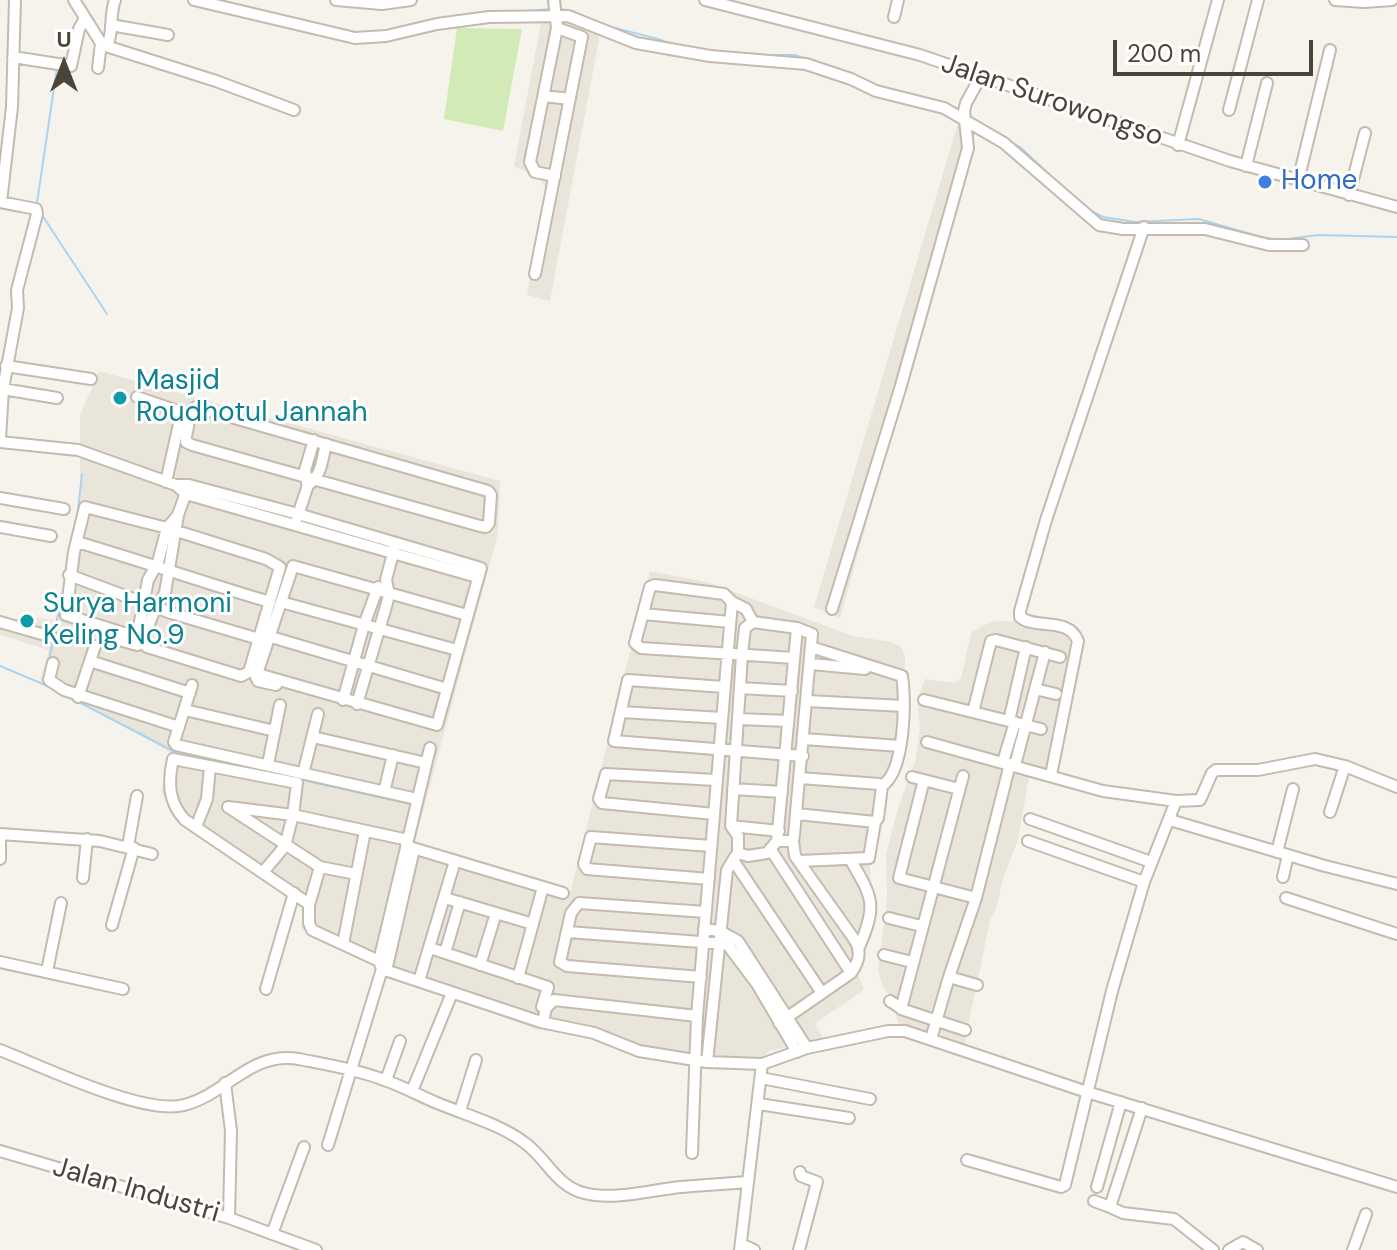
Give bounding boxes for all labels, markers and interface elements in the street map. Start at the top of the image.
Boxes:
north arrow [24,24,104,104]
scale bar [1117,24,1317,74]
text: U [56,25,72,54]
text: 200 m [1127,38,1201,69]
street label: Jalan Surowongso [937,47,1167,155]
place label: Home [1281,165,1358,199]
marker: Home [1256,173,1274,191]
place label: Masjid Roudhotul Jannah [136,365,368,431]
marker: Masjid Roudhotul Jannah [111,389,129,407]
place label: Surya Harmoni Keling No.9 [43,588,232,654]
marker: Surya Harmoni Keling No.9 [18,612,36,630]
street label: Jalan Industri [49,1151,223,1231]

